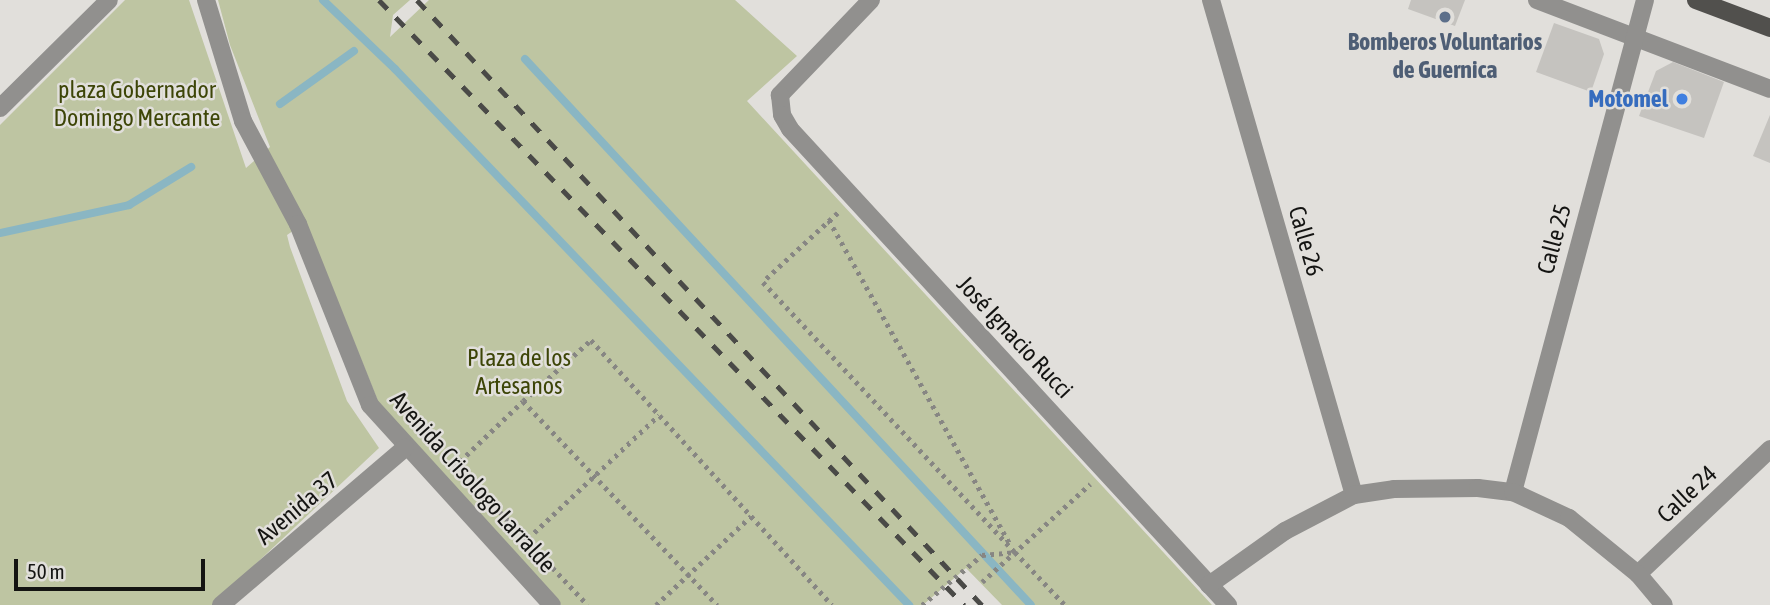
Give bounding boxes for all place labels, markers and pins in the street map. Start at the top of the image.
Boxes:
marker: Bomberos Voluntarios de Guernica [1437,9,1453,25]
place label: Bomberos Voluntarios de Guernica [1348,28,1542,84]
place label: Motomel [1588,85,1668,113]
marker: Motomel [1674,91,1690,107]

